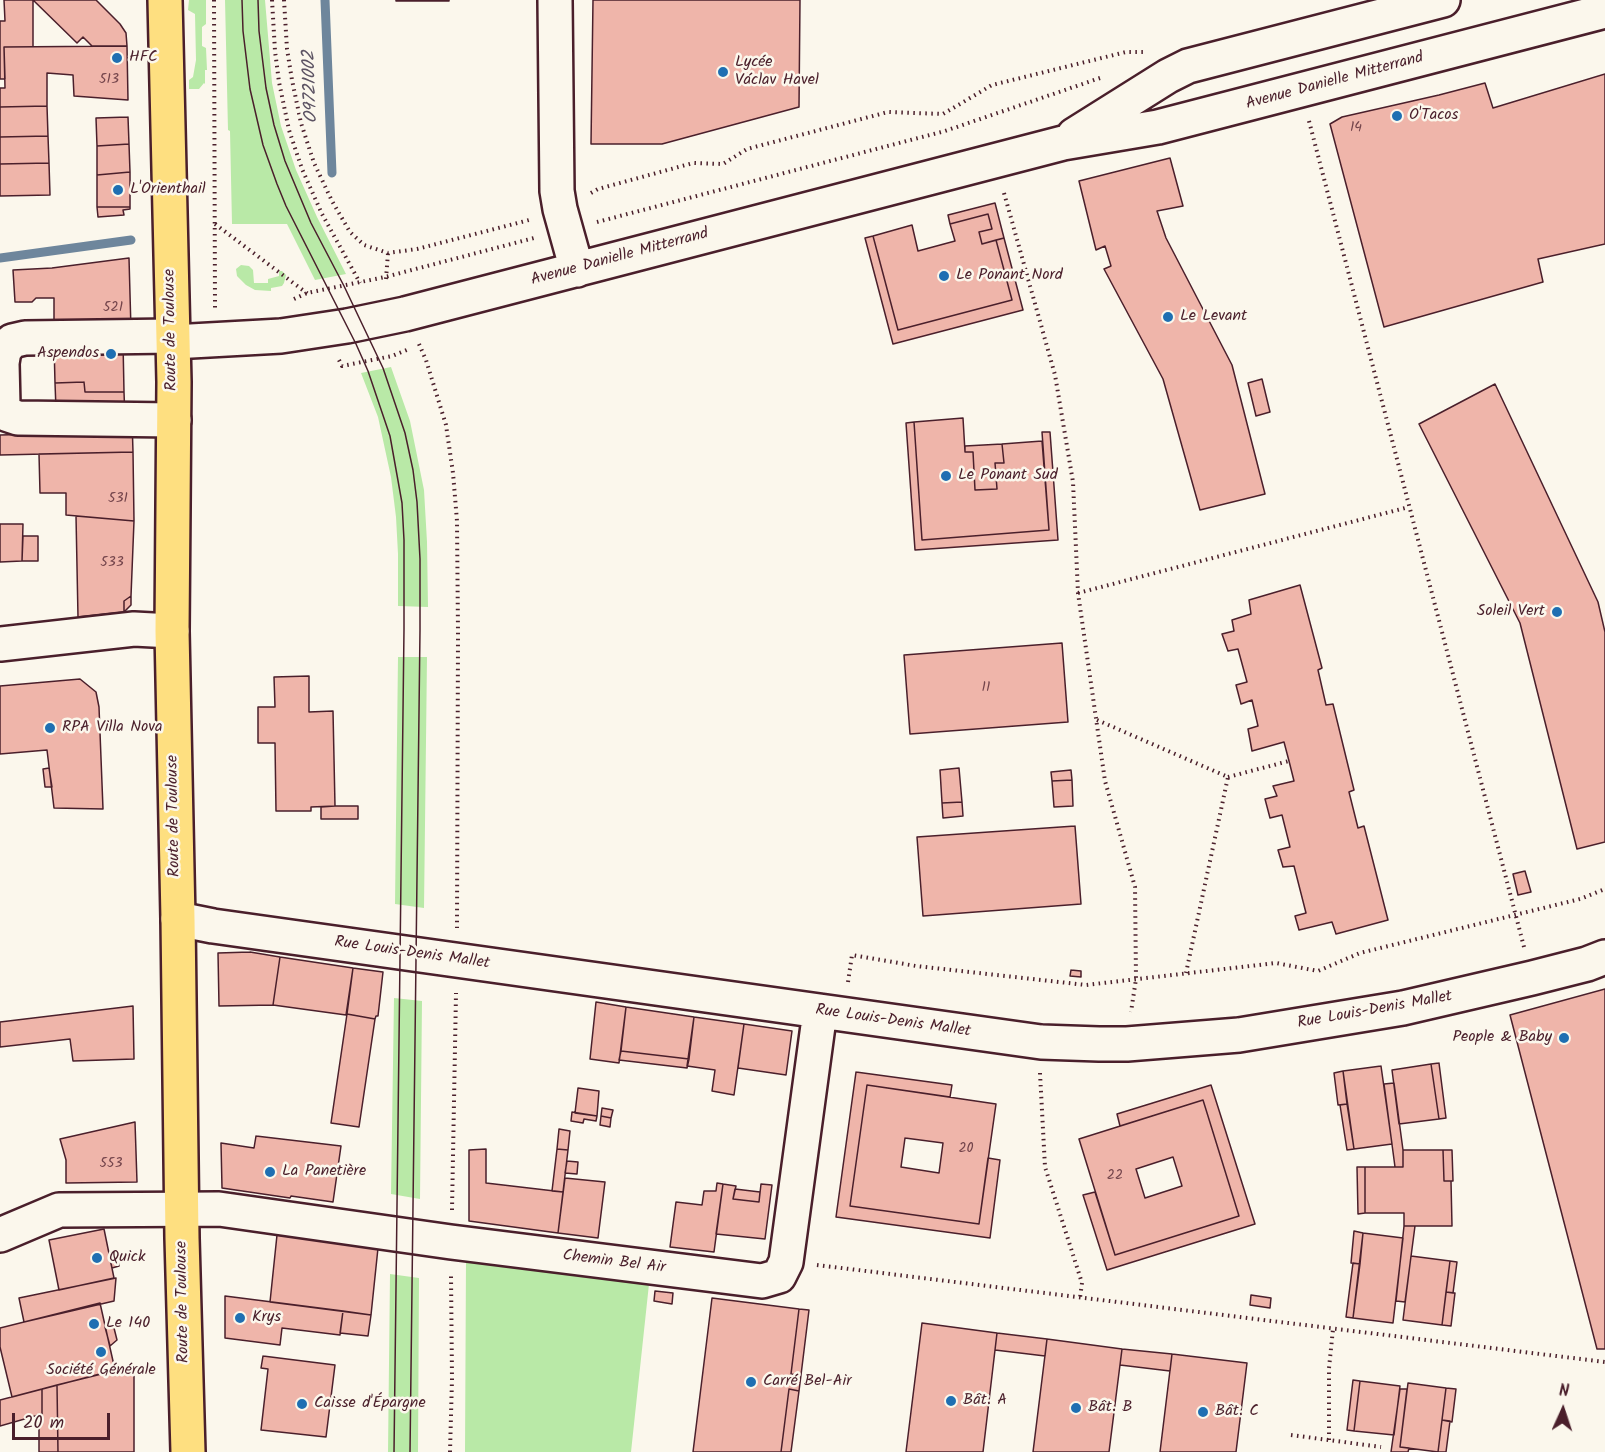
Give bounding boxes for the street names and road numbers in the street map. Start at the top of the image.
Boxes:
street label: Avenue Danielle Mitterrand [1244,49,1426,115]
street label: Avenue Danielle Mitterrand [529,225,711,291]
street label: Route de Toulouse [161,269,183,391]
street label: Route de Toulouse [164,755,186,877]
street label: Rue Louis-Denis Mallet [333,934,491,974]
street label: Rue Louis-Denis Mallet [1296,988,1454,1034]
street label: Rue Louis-Denis Mallet [814,1002,972,1042]
street label: Route de Toulouse [173,1241,195,1363]
street label: Chemin Bel Air [562,1247,666,1279]

